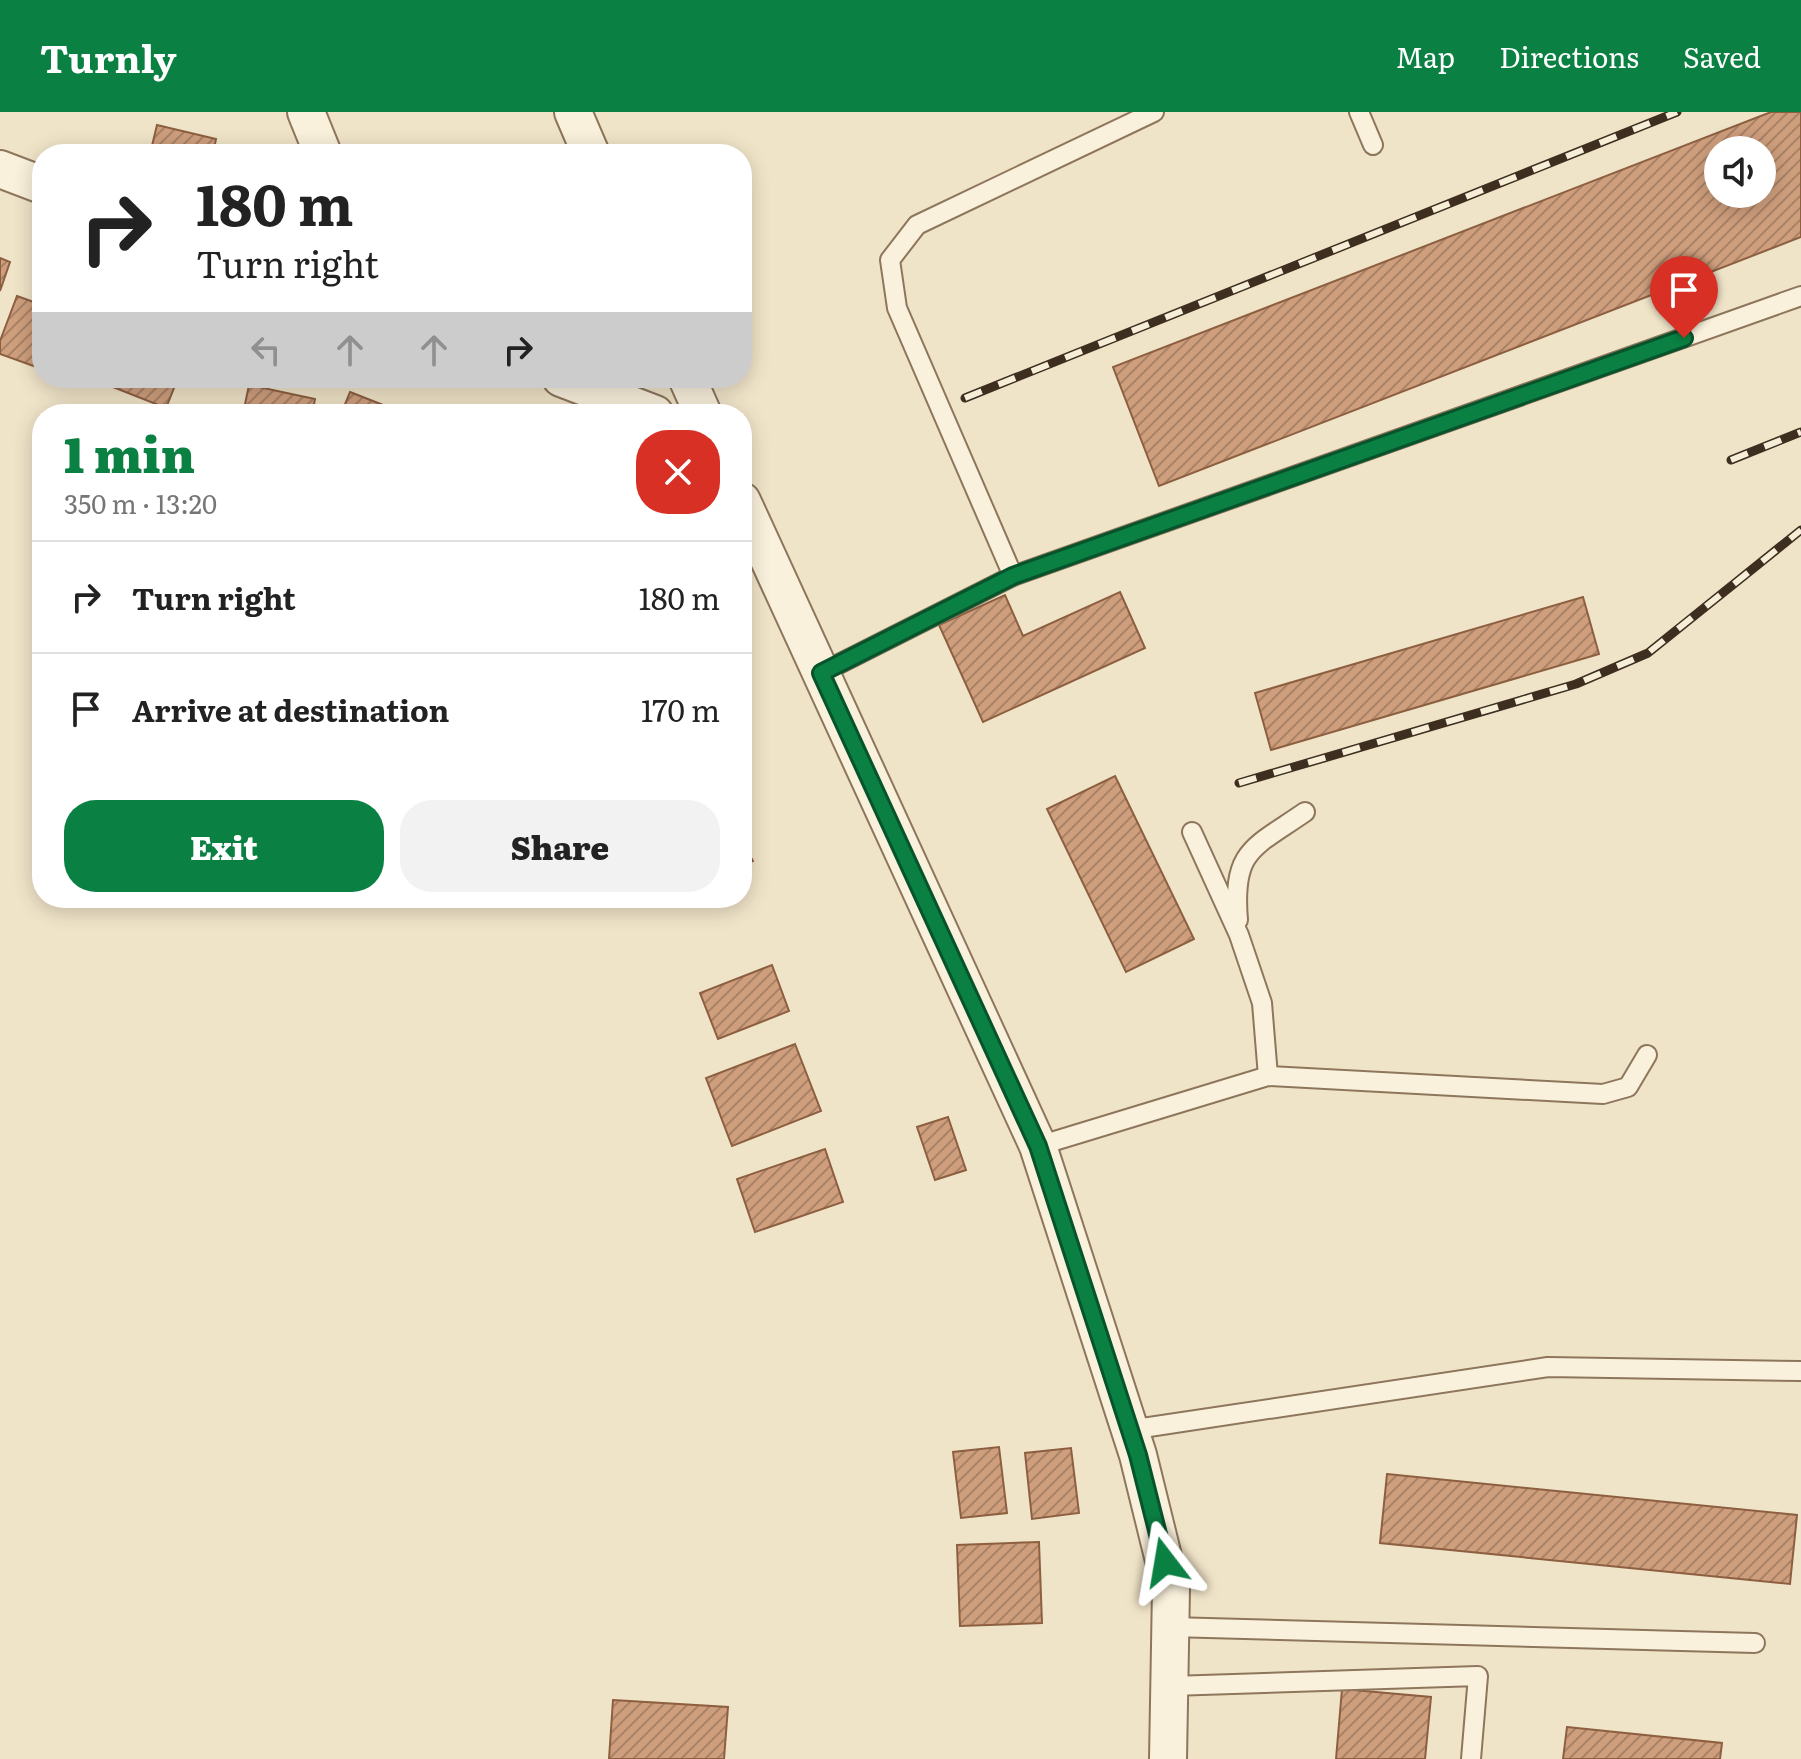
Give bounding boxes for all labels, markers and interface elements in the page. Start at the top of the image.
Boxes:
text: Turnly [40,28,177,85]
text: Map [1396,35,1455,77]
text: Directions [1499,35,1639,77]
text: Saved [1683,35,1761,77]
map controls [1704,136,1776,208]
button: sound [1704,136,1776,208]
text: 180 m [196,160,354,243]
icon: right [64,176,168,280]
text: Turn right [196,236,379,289]
pin [1650,256,1718,338]
icon: arrive [1662,268,1706,312]
icon: left [244,328,288,372]
icon: ahead [328,328,372,372]
icon: ahead [412,328,456,372]
icon: right [496,328,540,372]
text: 1 min [64,417,195,488]
button: close [636,430,720,514]
text: 350 m · 13:20 [64,483,217,522]
icon: right [64,575,108,619]
text: Turn right [132,575,296,619]
text: 180 m [639,575,720,619]
icon: arrive [64,687,108,731]
text: Arrive at destination [132,687,449,731]
text: 170 m [641,687,720,731]
button: Exit [64,800,384,892]
button: Share [400,800,720,892]
position arrow [1123,1520,1207,1604]

